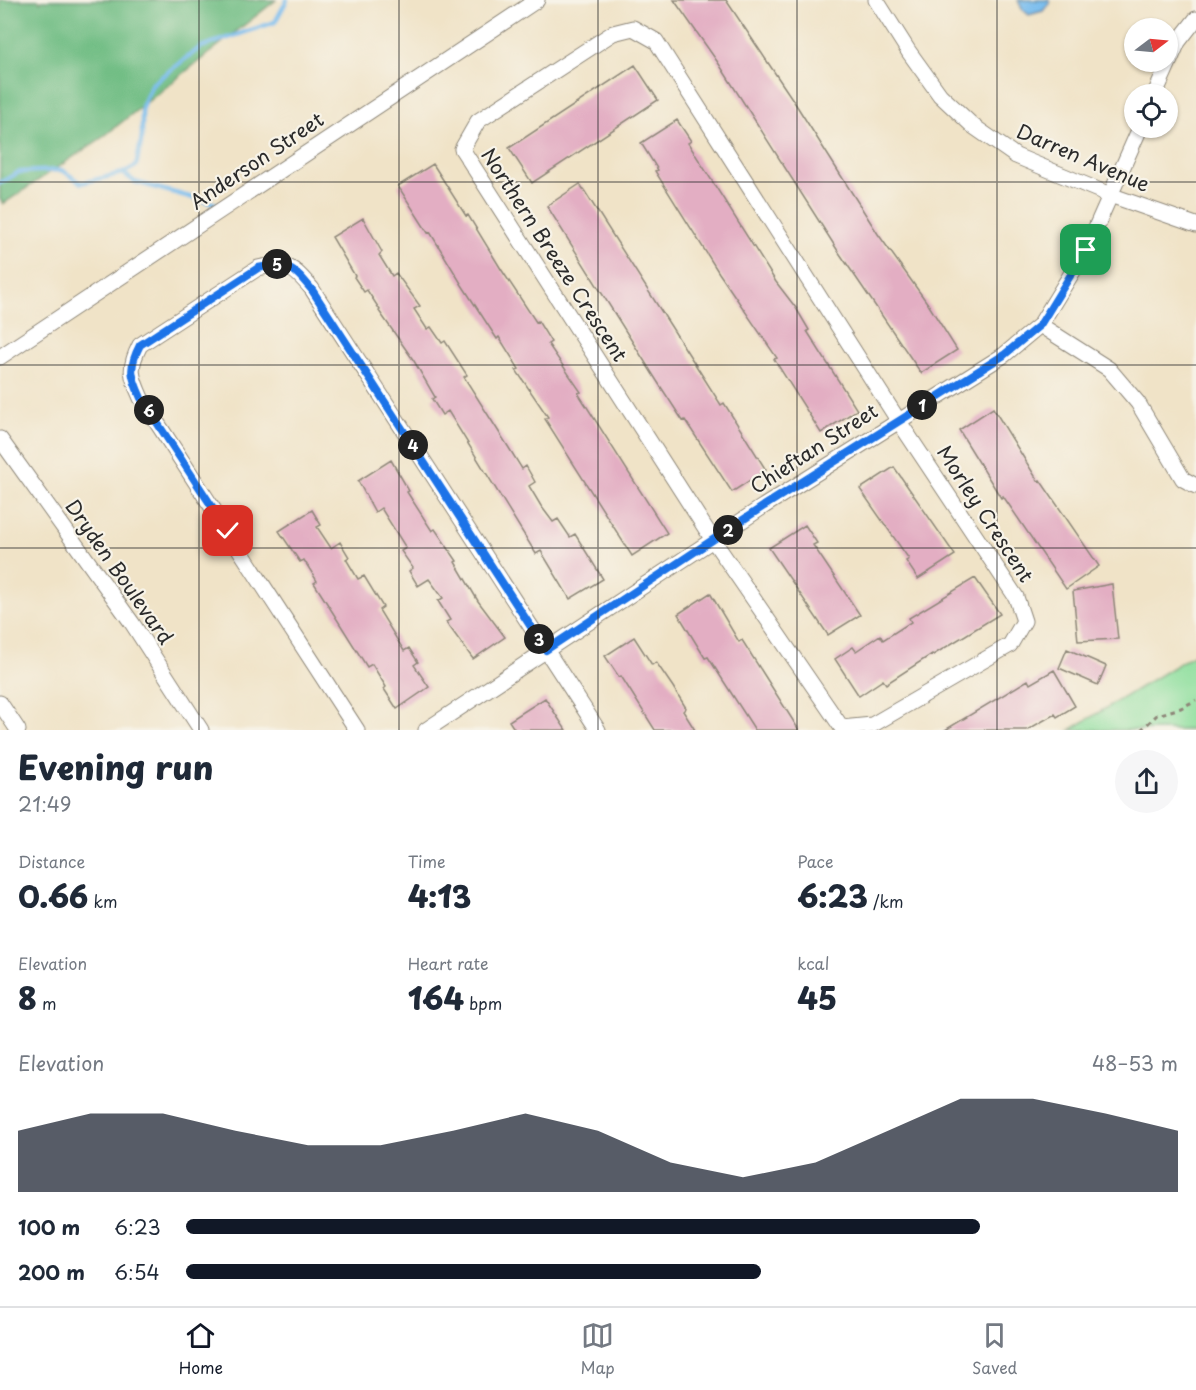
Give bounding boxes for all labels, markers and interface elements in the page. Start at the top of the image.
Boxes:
north arrow [1124,18,1178,72]
map controls [1124,18,1178,138]
button: locate [1124,84,1178,138]
street label: Anderson Street [183,104,330,216]
street label: Darren Avenue [1012,116,1155,199]
street label: Northern Breeze Crescent [474,142,635,367]
pin [1060,224,1111,275]
icon: arrive [1069,233,1102,266]
pin: 5 [262,249,292,279]
text: 5 [272,252,282,276]
pin: 1 [907,390,937,420]
text: 1 [918,393,926,417]
pin: 6 [134,395,164,425]
street label: Chieftan Street [744,396,883,501]
text: 6 [143,398,155,422]
pin: 4 [398,430,428,460]
text: 4 [408,433,418,457]
street label: Morley Crescent [930,439,1041,588]
street label: Dryden Boulevard [58,493,181,650]
pin [202,505,253,556]
icon: check [211,514,244,547]
pin: 2 [713,515,743,545]
text: 2 [722,518,734,542]
pin: 3 [524,624,554,654]
text: 3 [534,627,544,651]
text: Evening run [18,741,213,791]
button: share [1115,750,1178,813]
text: 21:49 [18,789,71,819]
text: Distance [18,849,85,873]
text: Time [408,849,445,873]
text: Pace [797,849,833,873]
text: 0.66 [18,873,88,918]
text: 4:13 [408,873,471,918]
text: 6:23 [797,873,868,918]
text: km [88,889,118,913]
text: /km [868,889,904,913]
text: Elevation [18,951,87,975]
text: Heart rate [408,951,488,975]
text: kcal [797,951,829,975]
text: 8 [18,975,37,1020]
text: 164 [408,975,464,1020]
text: 45 [797,975,837,1020]
text: m [37,991,57,1015]
text: bpm [464,991,502,1015]
text: Elevation [18,1048,104,1078]
text: 48–53 m [1092,1048,1178,1078]
text: 100 m [18,1212,80,1242]
text: 6:23 [114,1212,161,1242]
text: 200 m [18,1257,85,1287]
text: 6:54 [114,1257,160,1287]
tab: Home [179,1319,223,1379]
tab: Map [580,1319,615,1379]
tab: Saved [972,1319,1017,1379]

